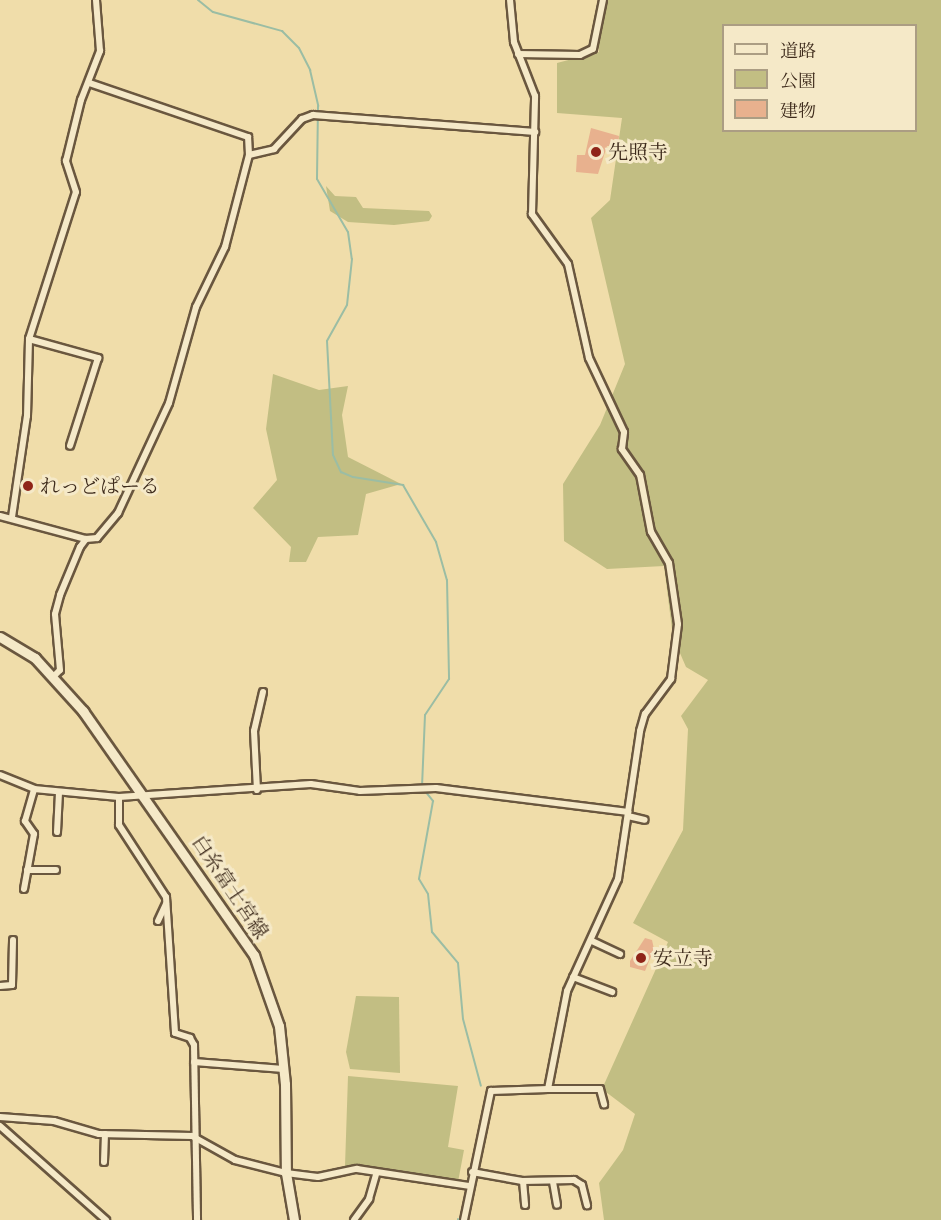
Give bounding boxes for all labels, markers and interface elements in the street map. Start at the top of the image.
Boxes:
legend [722,24,917,132]
text: 道路 [780,40,816,63]
text: 公園 [780,70,816,93]
text: 建物 [780,100,816,123]
place label: 先照寺 [608,140,668,164]
marker: 先照寺 [589,145,603,159]
place label: れっどぱーる [40,474,160,498]
marker: れっどぱーる [21,479,35,493]
street label: 白糸富士宮線 [187,831,273,943]
place label: 安立寺 [653,946,713,970]
marker: 安立寺 [634,951,648,965]

